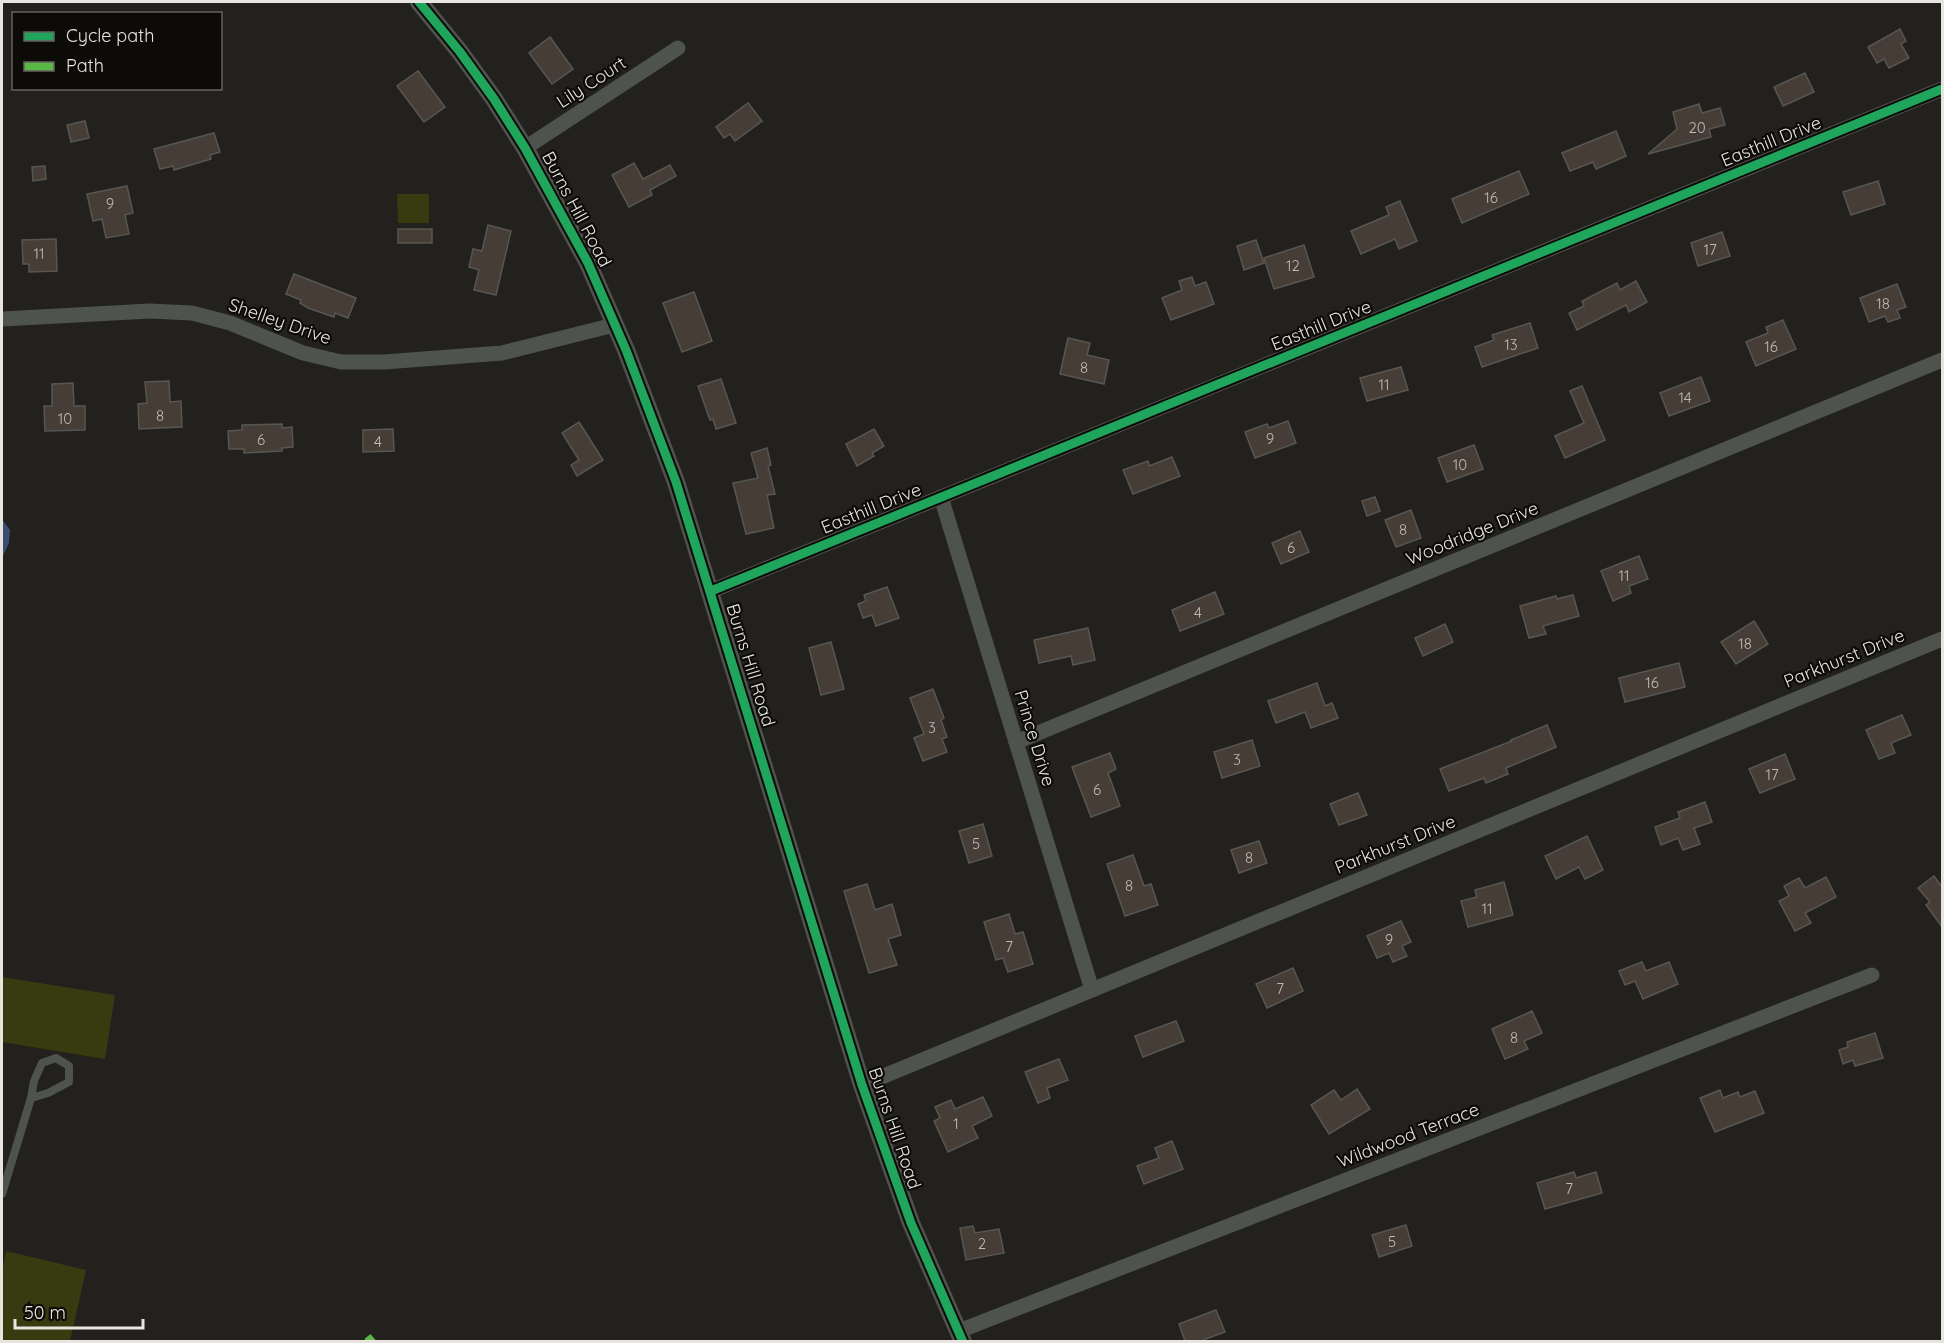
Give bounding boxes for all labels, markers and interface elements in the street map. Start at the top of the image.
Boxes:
legend [12,12,222,90]
text: Cycle path [66,24,154,47]
street label: Lily Court [552,51,630,113]
text: Path [66,54,104,77]
street label: Easthill Drive [1717,110,1825,172]
house number: 20 [1688,118,1706,137]
street label: Burns Hill Road [537,147,617,271]
house number: 16 [1484,188,1498,207]
house number: 9 [106,194,114,213]
house number: 17 [1703,240,1717,259]
house number: 11 [33,244,45,263]
house number: 12 [1286,256,1300,275]
street label: Shelley Drive [226,293,334,349]
street label: Easthill Drive [1267,294,1375,356]
house number: 18 [1876,294,1890,313]
house number: 13 [1504,335,1518,354]
house number: 16 [1764,337,1778,356]
house number: 8 [1080,358,1088,377]
house number: 11 [1378,375,1390,394]
house number: 14 [1678,388,1692,407]
house number: 8 [156,406,164,425]
house number: 10 [58,409,72,428]
house number: 9 [1266,429,1274,448]
house number: 6 [257,430,265,449]
house number: 4 [374,432,382,451]
house number: 10 [1453,455,1467,474]
street label: Easthill Drive [817,477,925,539]
street label: Woodridge Drive [1402,496,1542,570]
house number: 8 [1399,520,1407,539]
house number: 6 [1287,538,1295,557]
house number: 11 [1618,566,1630,585]
street label: Burns Hill Road [721,601,781,729]
house number: 4 [1194,603,1202,622]
street label: Parkhurst Drive [1780,623,1908,693]
house number: 18 [1738,634,1752,653]
house number: 16 [1645,673,1659,692]
street label: Prince Drive [1009,687,1061,789]
house number: 3 [928,718,936,737]
house number: 3 [1233,750,1241,769]
house number: 17 [1765,765,1779,784]
house number: 6 [1093,780,1101,799]
street label: Parkhurst Drive [1331,809,1459,879]
house number: 5 [972,834,980,853]
house number: 8 [1245,848,1253,867]
house number: 8 [1125,876,1133,895]
house number: 11 [1481,899,1493,918]
house number: 9 [1385,930,1393,949]
house number: 7 [1005,937,1013,956]
house number: 7 [1276,979,1284,998]
house number: 8 [1510,1028,1518,1047]
street label: Burns Hill Road [863,1064,927,1192]
street label: Wildwood Terrace [1334,1097,1482,1173]
house number: 1 [953,1114,959,1133]
house number: 7 [1565,1179,1573,1198]
house number: 5 [1388,1232,1396,1251]
house number: 2 [978,1234,986,1253]
scale bar [15,1292,142,1330]
text: 50 m [24,1301,66,1324]

